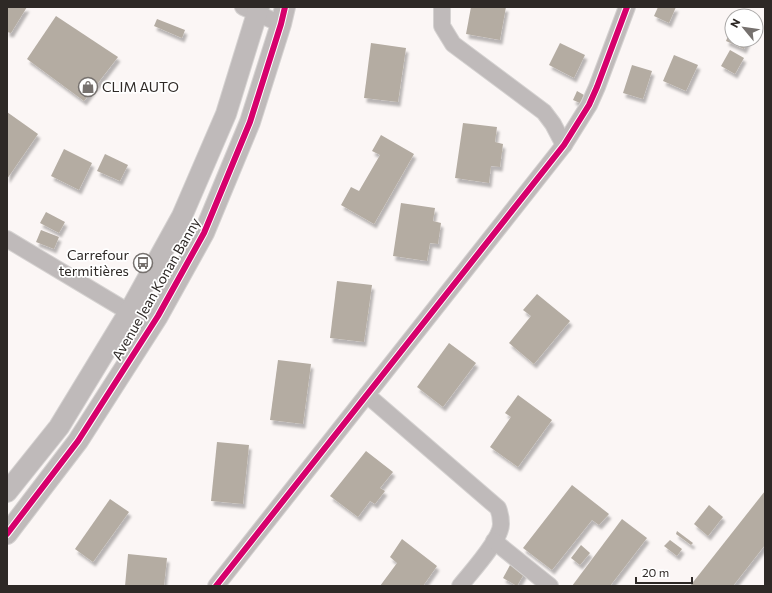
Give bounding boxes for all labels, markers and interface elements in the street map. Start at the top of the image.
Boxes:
north arrow [724,8,764,48]
text: N [727,16,743,30]
shop icon: CLIM AUTO [77,76,99,98]
place label: CLIM AUTO [102,78,179,95]
street label: Avenue Jean Konan Banny [108,215,203,363]
place label: Carrefour termitières [59,246,129,279]
bus stop icon: Carrefour termitières [132,252,154,274]
scale bar [636,559,692,585]
text: 20 m [642,565,669,579]

